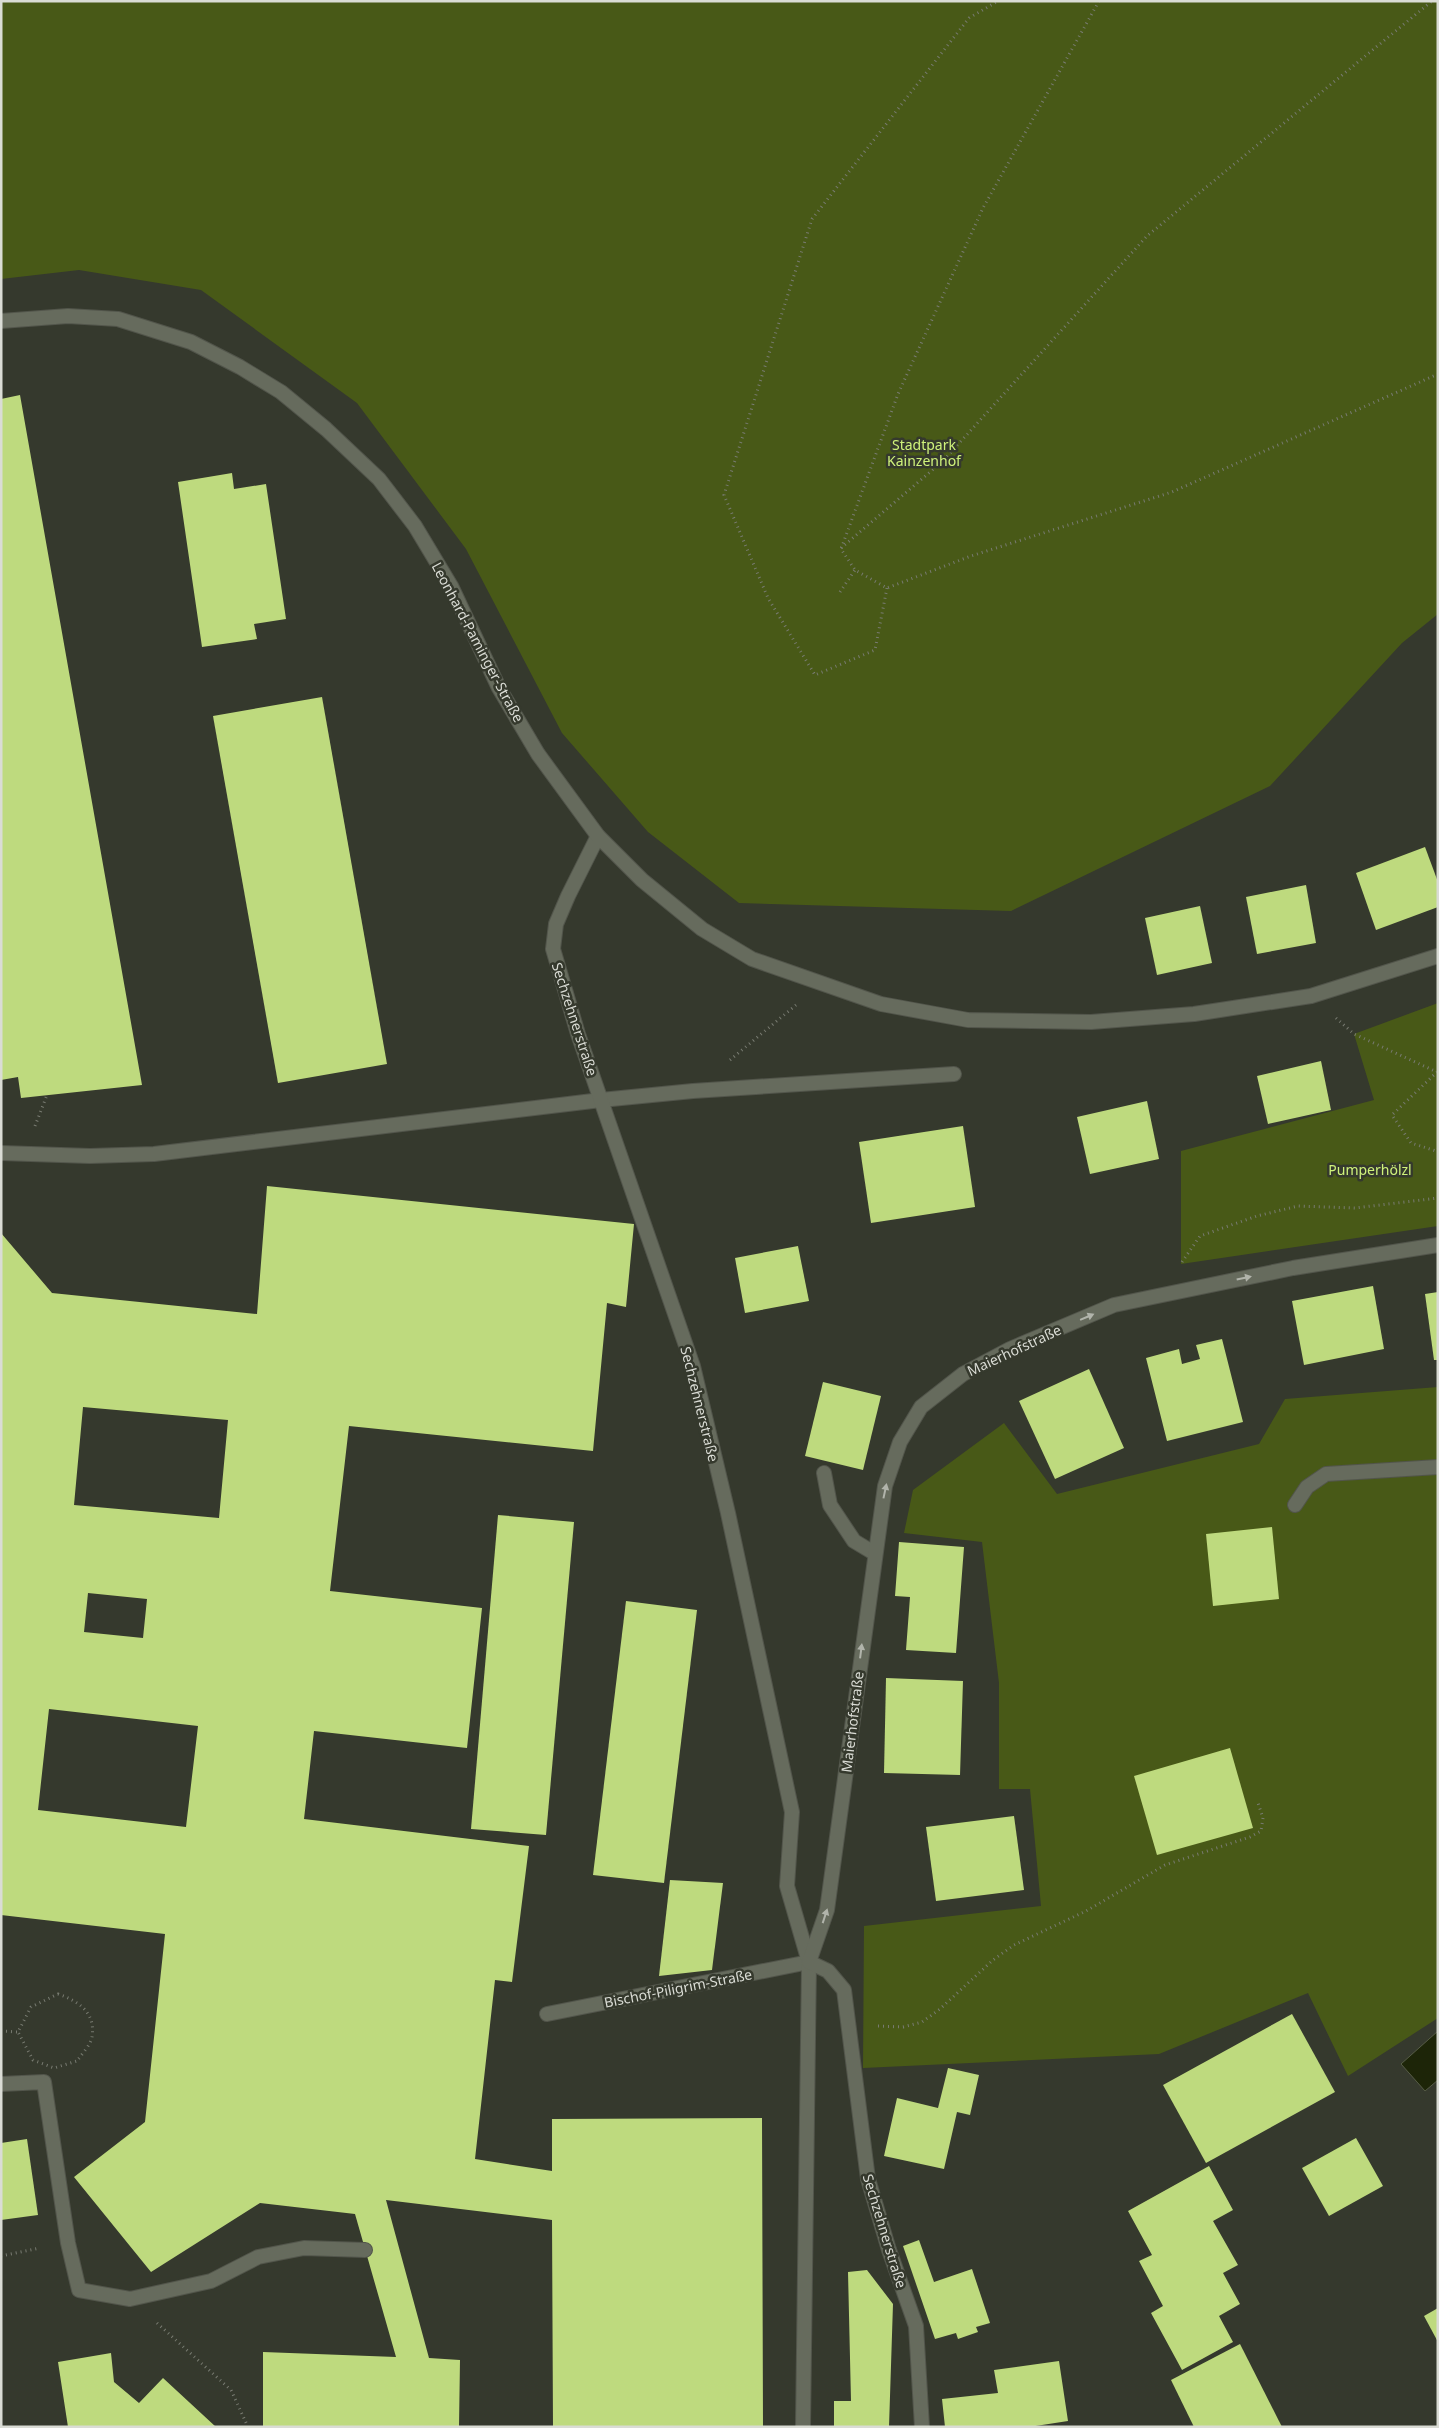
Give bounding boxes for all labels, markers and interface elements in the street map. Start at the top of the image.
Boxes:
park label: Stadtpark Kainzenhof [887,435,962,470]
street label: Leonhard-Paminger-Straße [428,559,528,725]
street label: Sechzehnerstraße [548,960,602,1078]
park label: Pumperhölzl [1328,1160,1412,1179]
one-way arrow [1237,1274,1252,1282]
one-way arrow [1080,1312,1094,1320]
street label: Maierhofstraße [964,1320,1064,1380]
street label: Sechzehnerstraße [676,1344,724,1464]
one-way arrow [881,1482,889,1498]
one-way arrow [858,1643,866,1659]
street label: Maierhofstraße [836,1670,868,1774]
one-way arrow [821,1908,829,1923]
street label: Bischof-Piligrim-Straße [602,1964,754,2012]
street label: Sechzehnerstraße [859,2172,911,2290]

